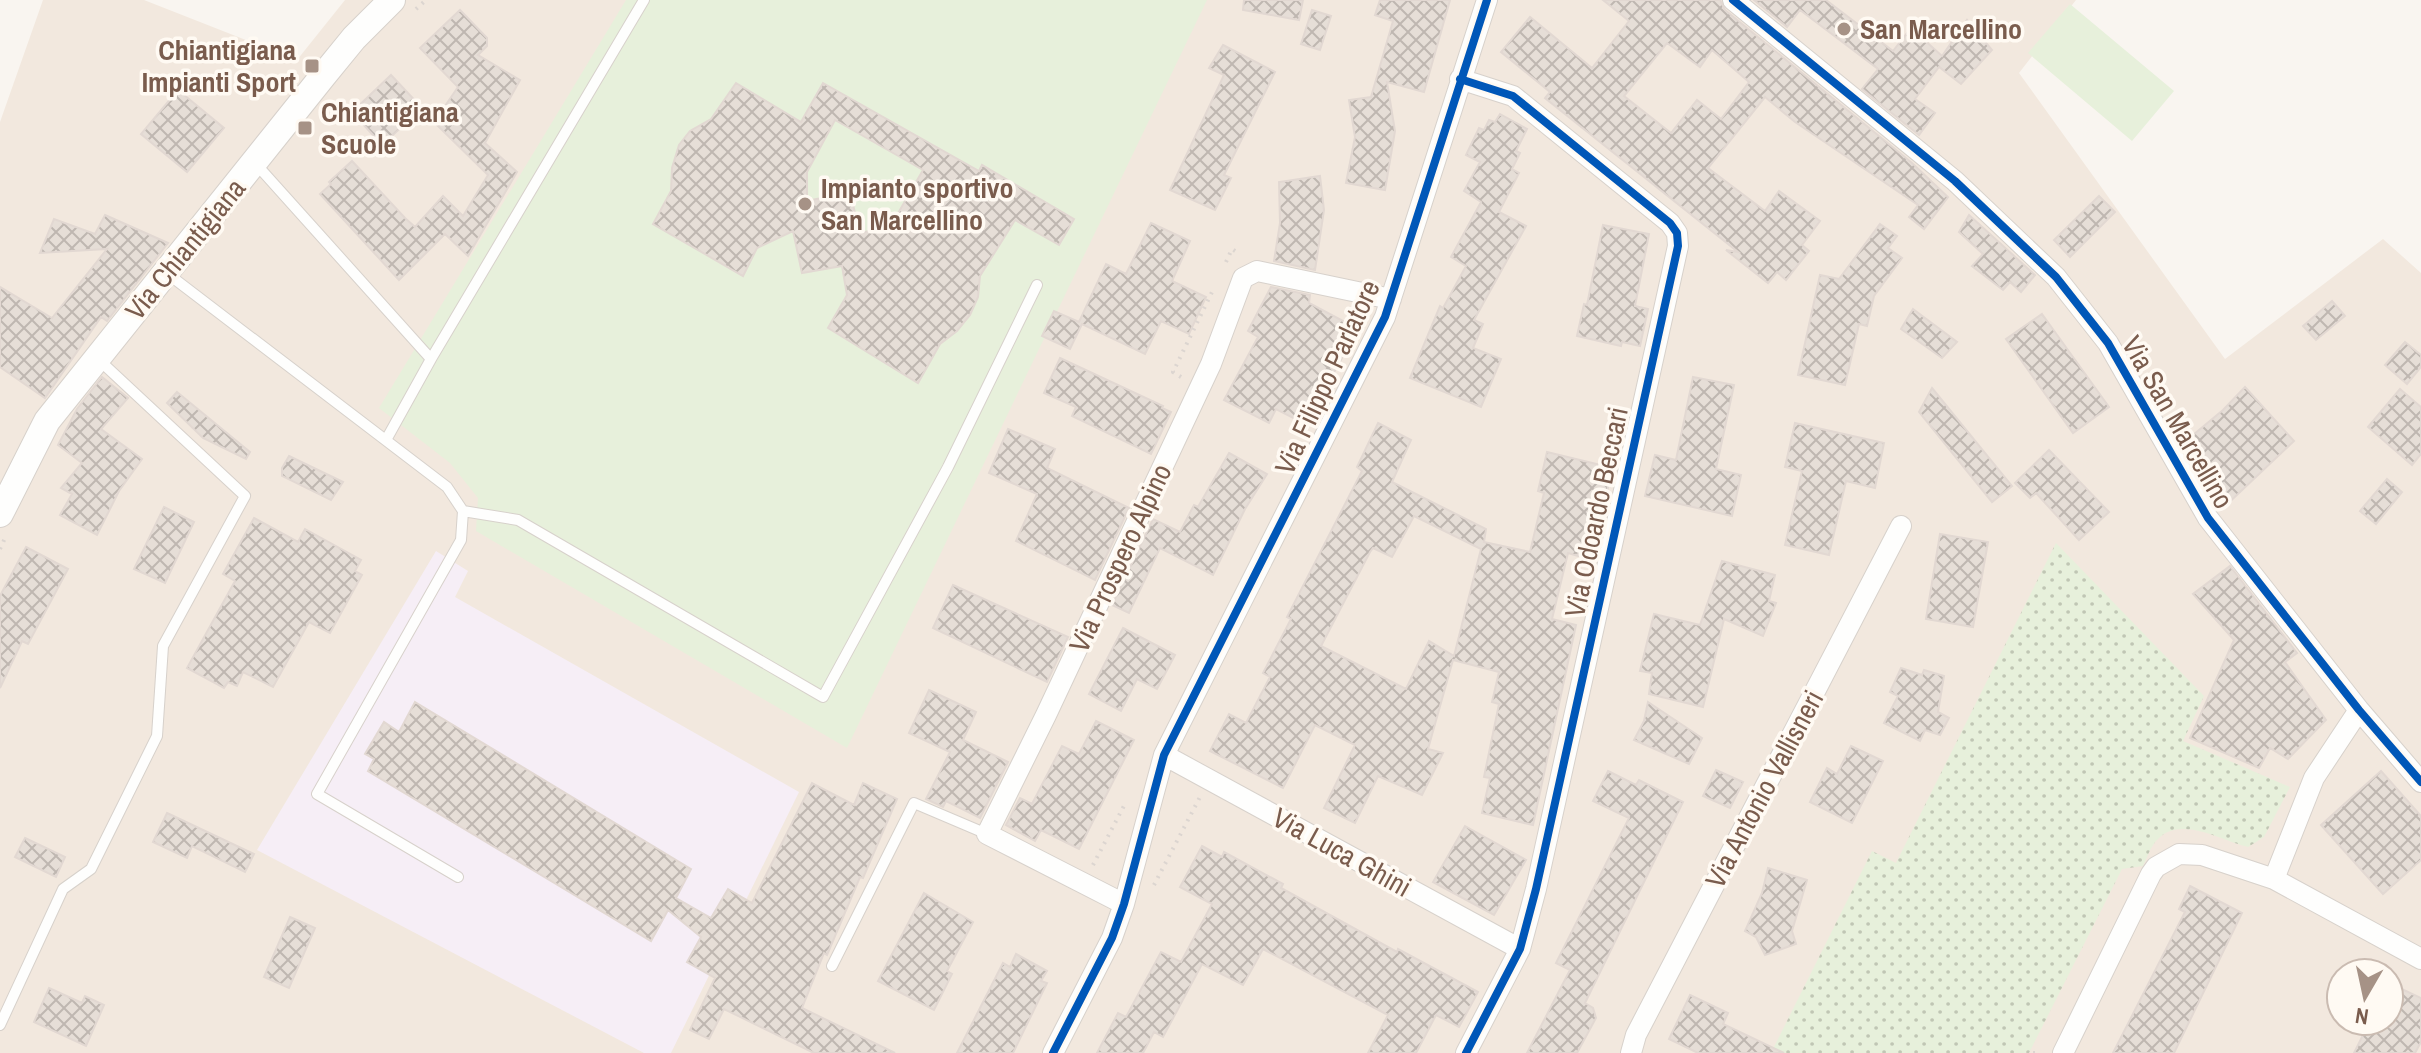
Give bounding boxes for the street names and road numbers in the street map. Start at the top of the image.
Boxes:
street label: Via Chiantigiana [116,170,254,328]
street label: Via Filippo Parlatore [1265,274,1389,480]
street label: Via San Marcellino [2113,329,2243,515]
street label: Via Odoardo Beccari [1555,403,1637,621]
street label: Via Prospero Alpino [1060,458,1180,658]
street label: Via Antonio Vallisneri [1696,684,1832,894]
street label: Via Luca Ghini [1266,798,1418,906]

